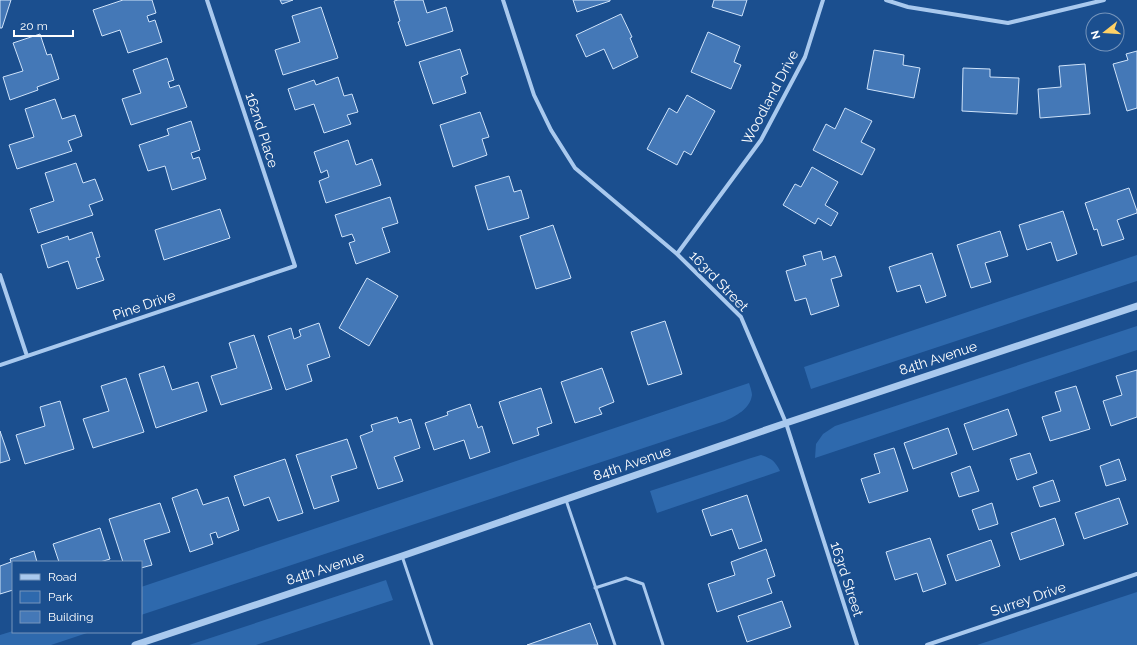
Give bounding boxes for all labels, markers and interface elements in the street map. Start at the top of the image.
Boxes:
scale bar [14,12,73,38]
north arrow [1085,12,1125,52]
text: 20 m [20,19,48,33]
text: N [1088,29,1103,41]
street label: Woodland Drive [738,47,802,147]
street label: 162nd Place [242,90,282,170]
street label: 163rd Street [686,247,752,315]
street label: Pine Drive [111,287,177,323]
street label: 84th Avenue [897,338,979,378]
street label: 84th Avenue [591,442,673,484]
street label: 163rd Street [827,540,867,619]
street label: 84th Avenue [284,548,366,588]
legend [12,561,142,633]
text: Road [48,570,77,584]
street label: Surrey Drive [988,579,1068,619]
text: Park [48,590,73,604]
text: Building [48,610,94,624]

